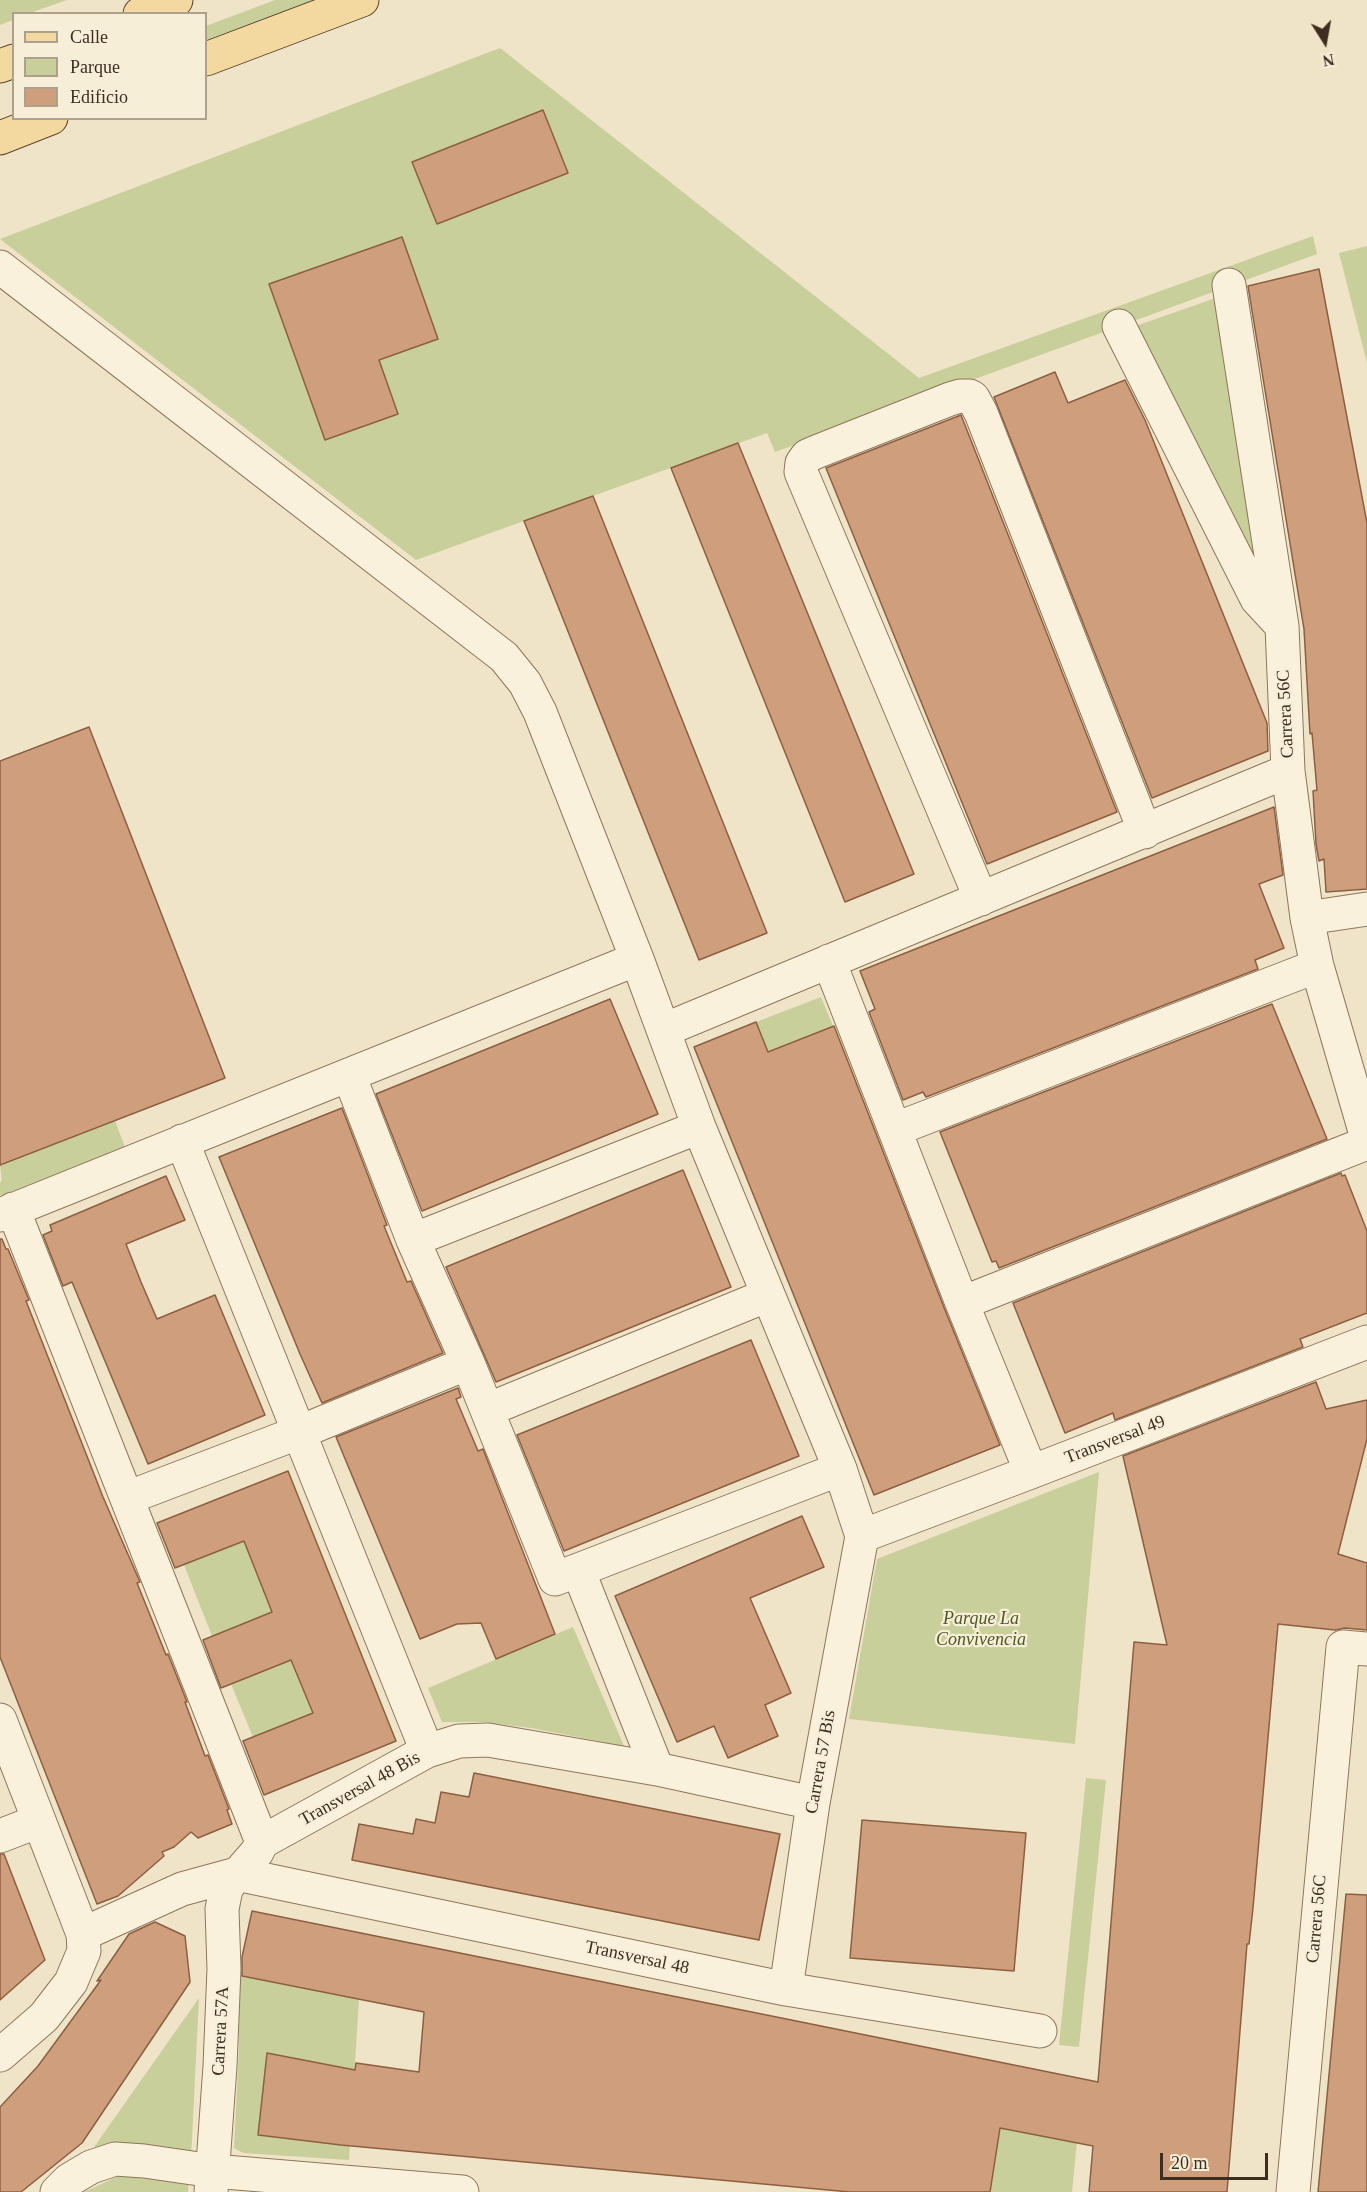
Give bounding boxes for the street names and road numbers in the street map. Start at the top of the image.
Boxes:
street label: Carrera 56C [1273,669,1299,759]
street label: Transversal 49 [1062,1411,1168,1469]
street label: Carrera 57 Bis [801,1708,841,1816]
street label: Transversal 48 Bis [296,1747,424,1831]
street label: Carrera 56C [1302,1874,1332,1964]
street label: Transversal 48 [583,1936,691,1980]
street label: Carrera 57A [208,1986,234,2076]

